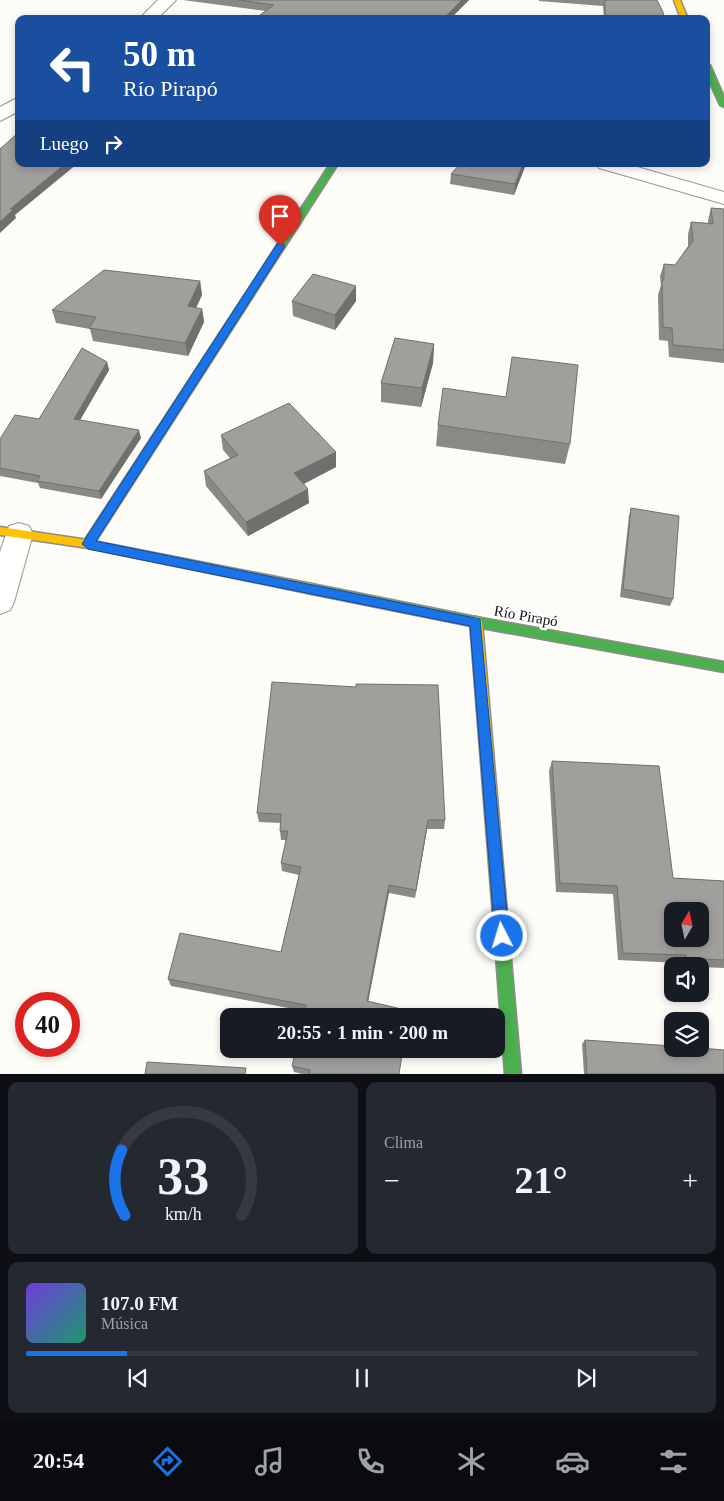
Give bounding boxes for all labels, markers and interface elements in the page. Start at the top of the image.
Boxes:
icon: left [40,35,105,100]
text: 50 m [123,35,196,74]
text: Río Pirapó [123,76,218,101]
icon: right [99,130,127,158]
text: Luego [40,133,89,154]
pin [259,195,301,246]
icon: arrive [266,202,294,230]
street label: Río Pirapó [493,603,559,629]
north arrow [664,902,709,948]
map controls [664,902,709,1057]
position arrow [475,909,527,961]
button: sound [664,957,709,1002]
speed limit sign: 40 [15,992,80,1057]
button: layers [664,1012,709,1057]
text: 20:55 · 1 min · 200 m [277,1022,448,1043]
text: Clima [384,1134,423,1151]
text: 33 [157,1148,209,1205]
text: 21° [514,1159,568,1201]
text: − [384,1165,400,1196]
text: + [682,1165,698,1196]
text: km/h [165,1204,201,1224]
text: 107.0 FM [101,1293,178,1314]
text: Música [101,1315,148,1332]
icon: previous [124,1364,152,1392]
icon: pause [348,1364,376,1392]
icon: next [572,1364,600,1392]
icon: directions [150,1444,185,1479]
icon: music [252,1444,287,1479]
icon: phone [353,1444,388,1479]
icon: climate [454,1444,489,1479]
icon: car [555,1444,590,1479]
icon: filters [656,1444,691,1479]
text: 20:54 [33,1448,84,1473]

